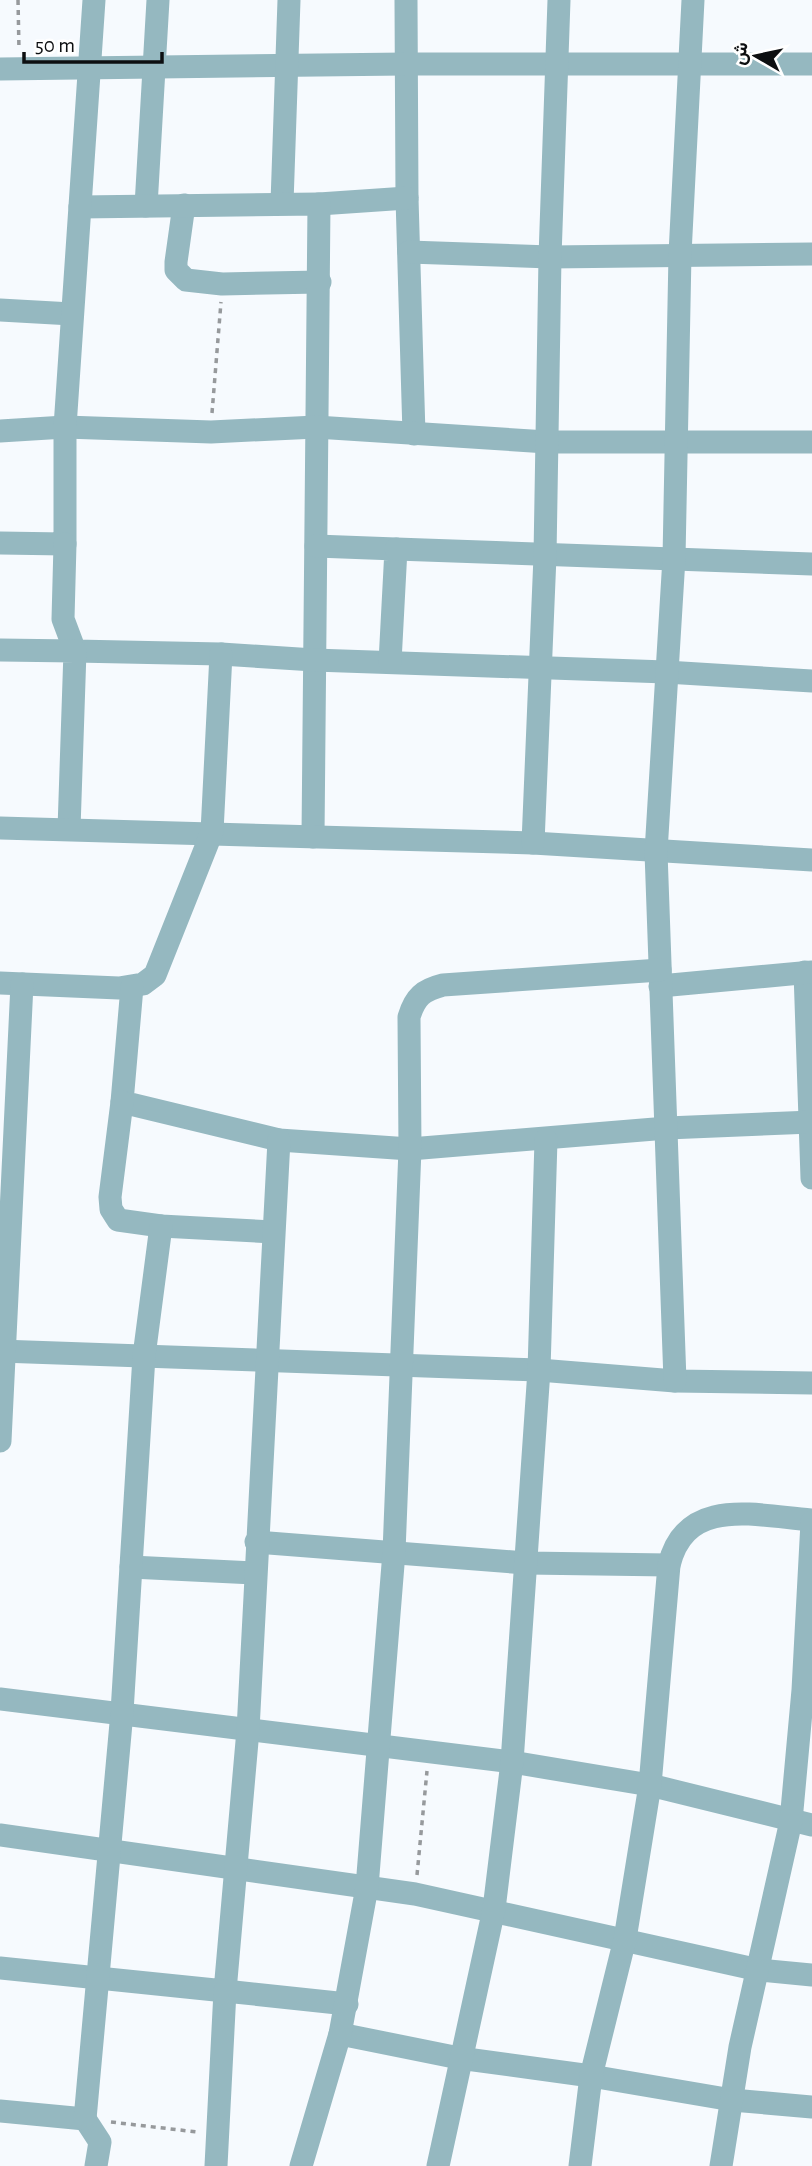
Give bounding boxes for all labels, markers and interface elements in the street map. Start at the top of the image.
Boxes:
scale bar [24,21,163,65]
north arrow [721,21,791,91]
text: 50 m [35,35,75,56]
text: ش [730,41,753,66]

